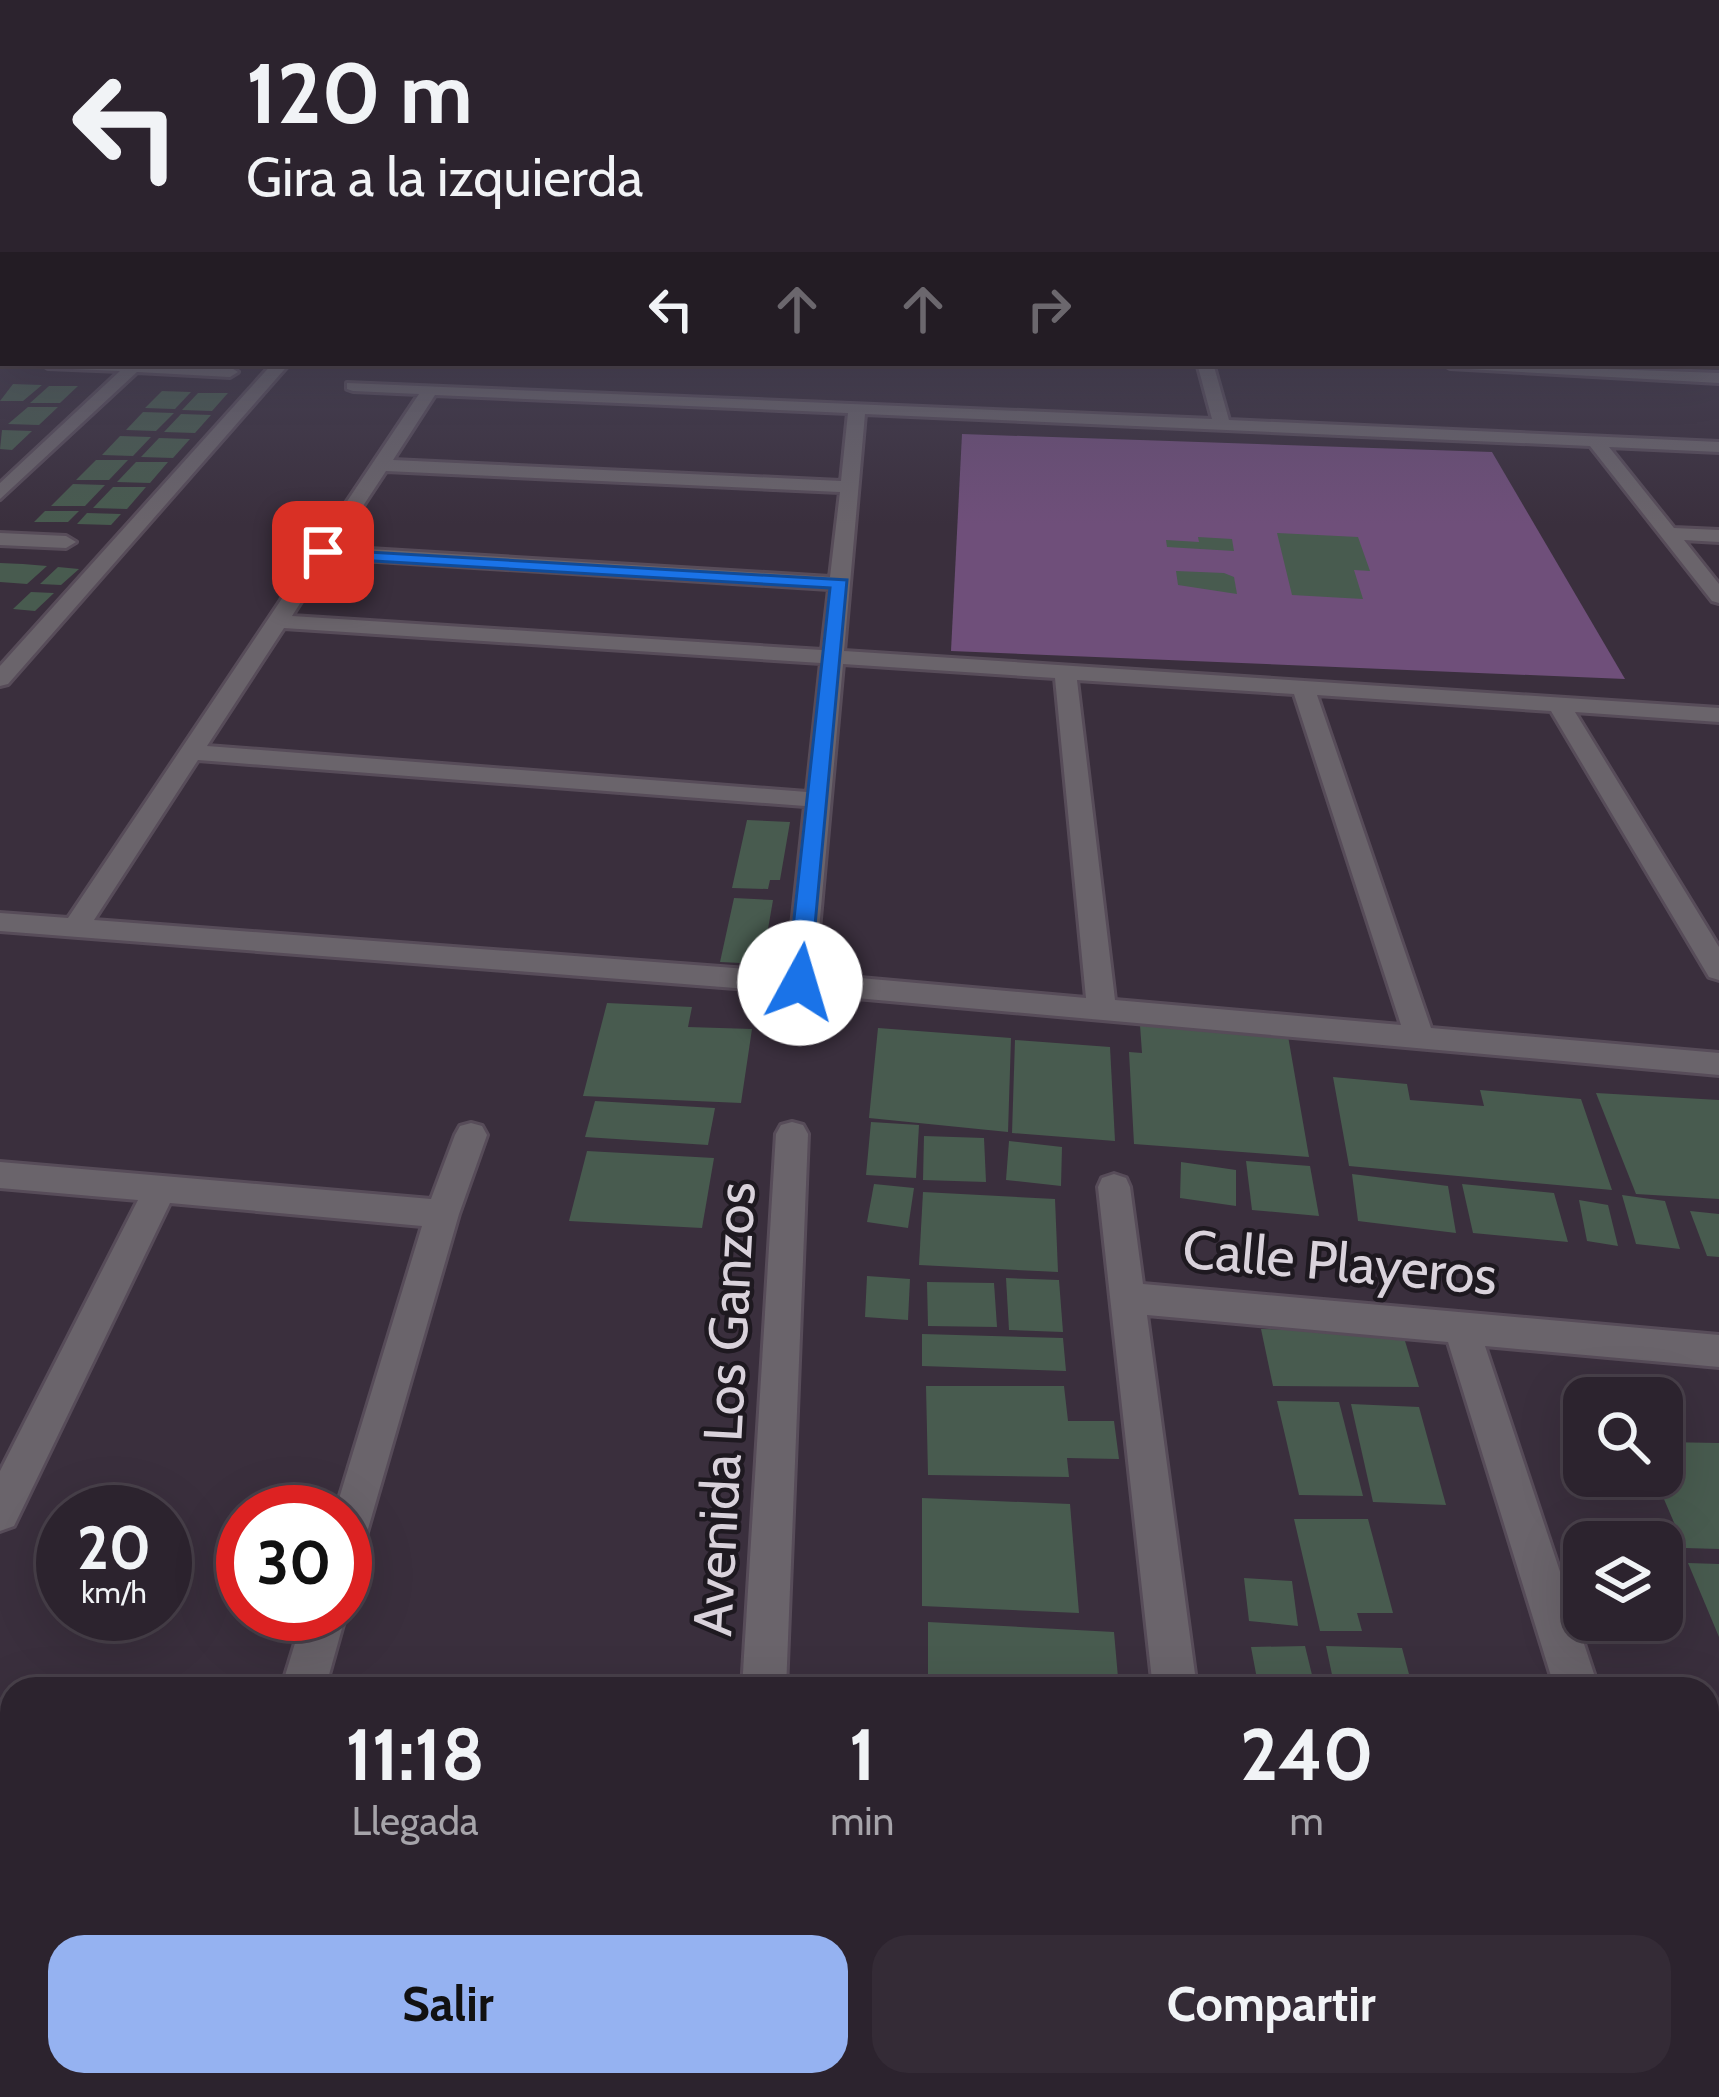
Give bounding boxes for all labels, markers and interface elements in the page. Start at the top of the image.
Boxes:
text: 120 m [246,42,473,144]
icon: left [48,48,204,204]
text: Gira a la izquierda [246,144,643,210]
icon: left [638,276,704,342]
icon: ahead [764,276,830,342]
icon: ahead [890,276,956,342]
icon: right [1016,276,1082,342]
pin [272,501,374,603]
icon: arrive [290,519,356,585]
position arrow [737,920,863,1046]
street label: Avenida Los Ganzos [679,1180,769,1638]
street label: Calle Playeros [1180,1215,1500,1309]
map controls [1563,1377,1683,1641]
button: search [1563,1377,1683,1497]
speed limit sign: 30 [216,1485,372,1641]
text: 20 [77,1511,151,1584]
button: layers [1563,1521,1683,1641]
text: km/h [81,1574,147,1611]
text: 11:18 [345,1711,485,1798]
text: 1 [849,1711,876,1798]
text: 240 [1240,1711,1374,1798]
text: Llegada [352,1797,479,1845]
text: min [830,1797,894,1845]
text: m [1290,1797,1324,1845]
button: Salir [48,1935,848,2073]
button: Compartir [872,1935,1671,2073]

